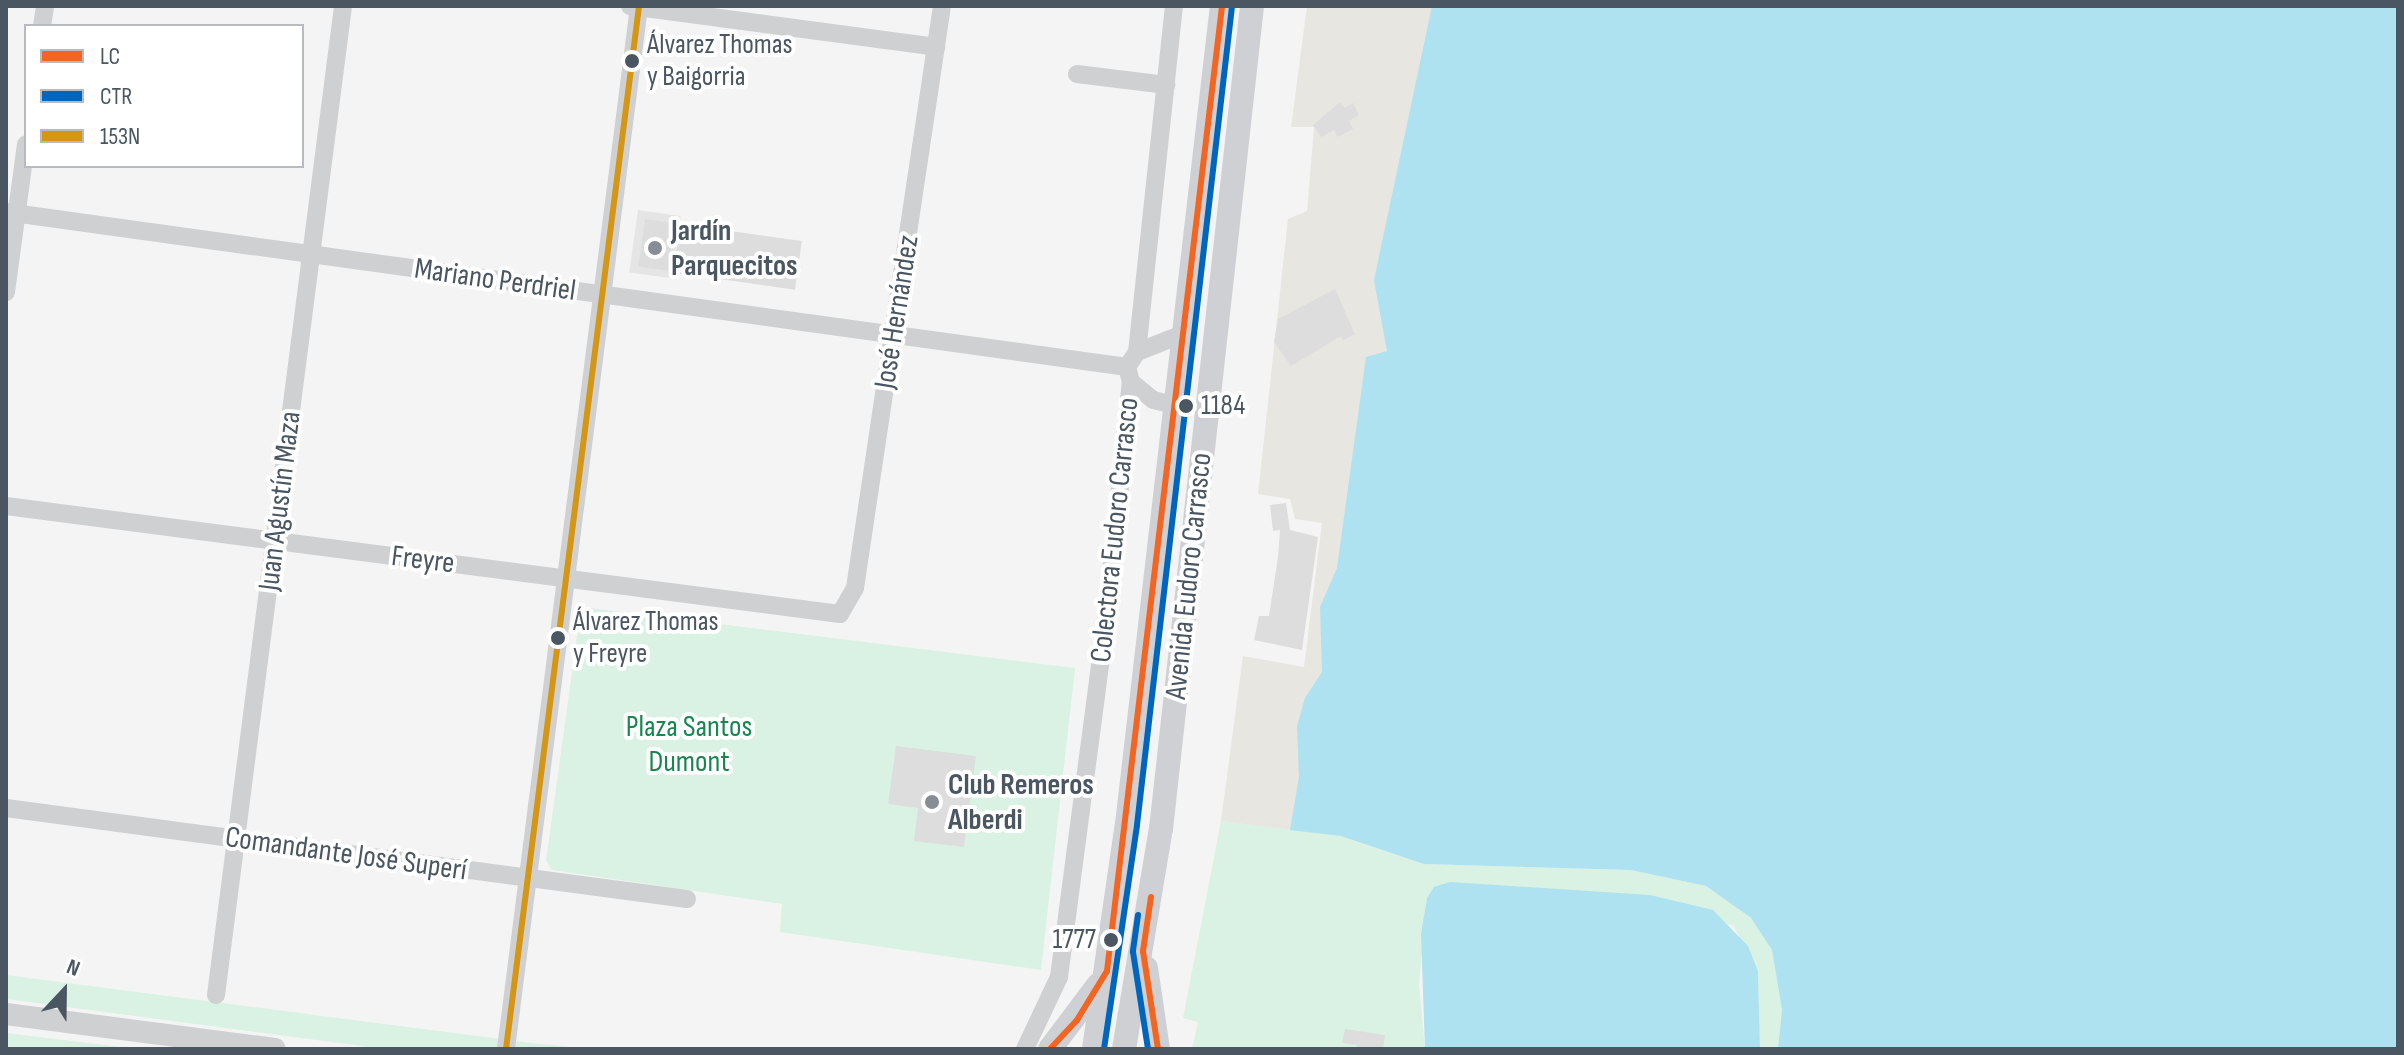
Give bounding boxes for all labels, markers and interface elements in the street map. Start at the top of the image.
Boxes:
legend [24,24,304,168]
place label: Álvarez Thomas y Baigorria [647,28,793,94]
text: LC [100,42,120,71]
marker: Álvarez Thomas y Baigorria [624,53,640,69]
text: CTR [100,82,132,111]
text: 153N [100,122,140,151]
place label: Jardín Parquecitos [671,213,798,284]
street label: José Hernández [867,233,927,391]
marker: Jardín Parquecitos [646,239,664,257]
street label: Mariano Perdriel [412,251,578,309]
place label: 1184 [1201,389,1245,423]
street label: Colectora Eudoro Carrasco [1083,396,1147,664]
marker: 1184 [1178,398,1194,414]
street label: Juan Agustín Maza [251,409,309,593]
street label: Avenida Eudoro Carrasco [1158,451,1220,701]
street label: Freyre [389,538,457,582]
place label: Álvarez Thomas y Freyre [573,605,719,671]
marker: Álvarez Thomas y Freyre [550,630,566,646]
park label: Plaza Santos Dumont [626,709,752,780]
place label: Club Remeros Alberdi [948,767,1094,838]
marker: Club Remeros Alberdi [923,793,941,811]
street label: Comandante José Superí [223,819,469,889]
place label: 1777 [1053,923,1096,957]
marker: 1777 [1103,932,1119,948]
north arrow [24,951,104,1031]
text: N [63,954,84,983]

